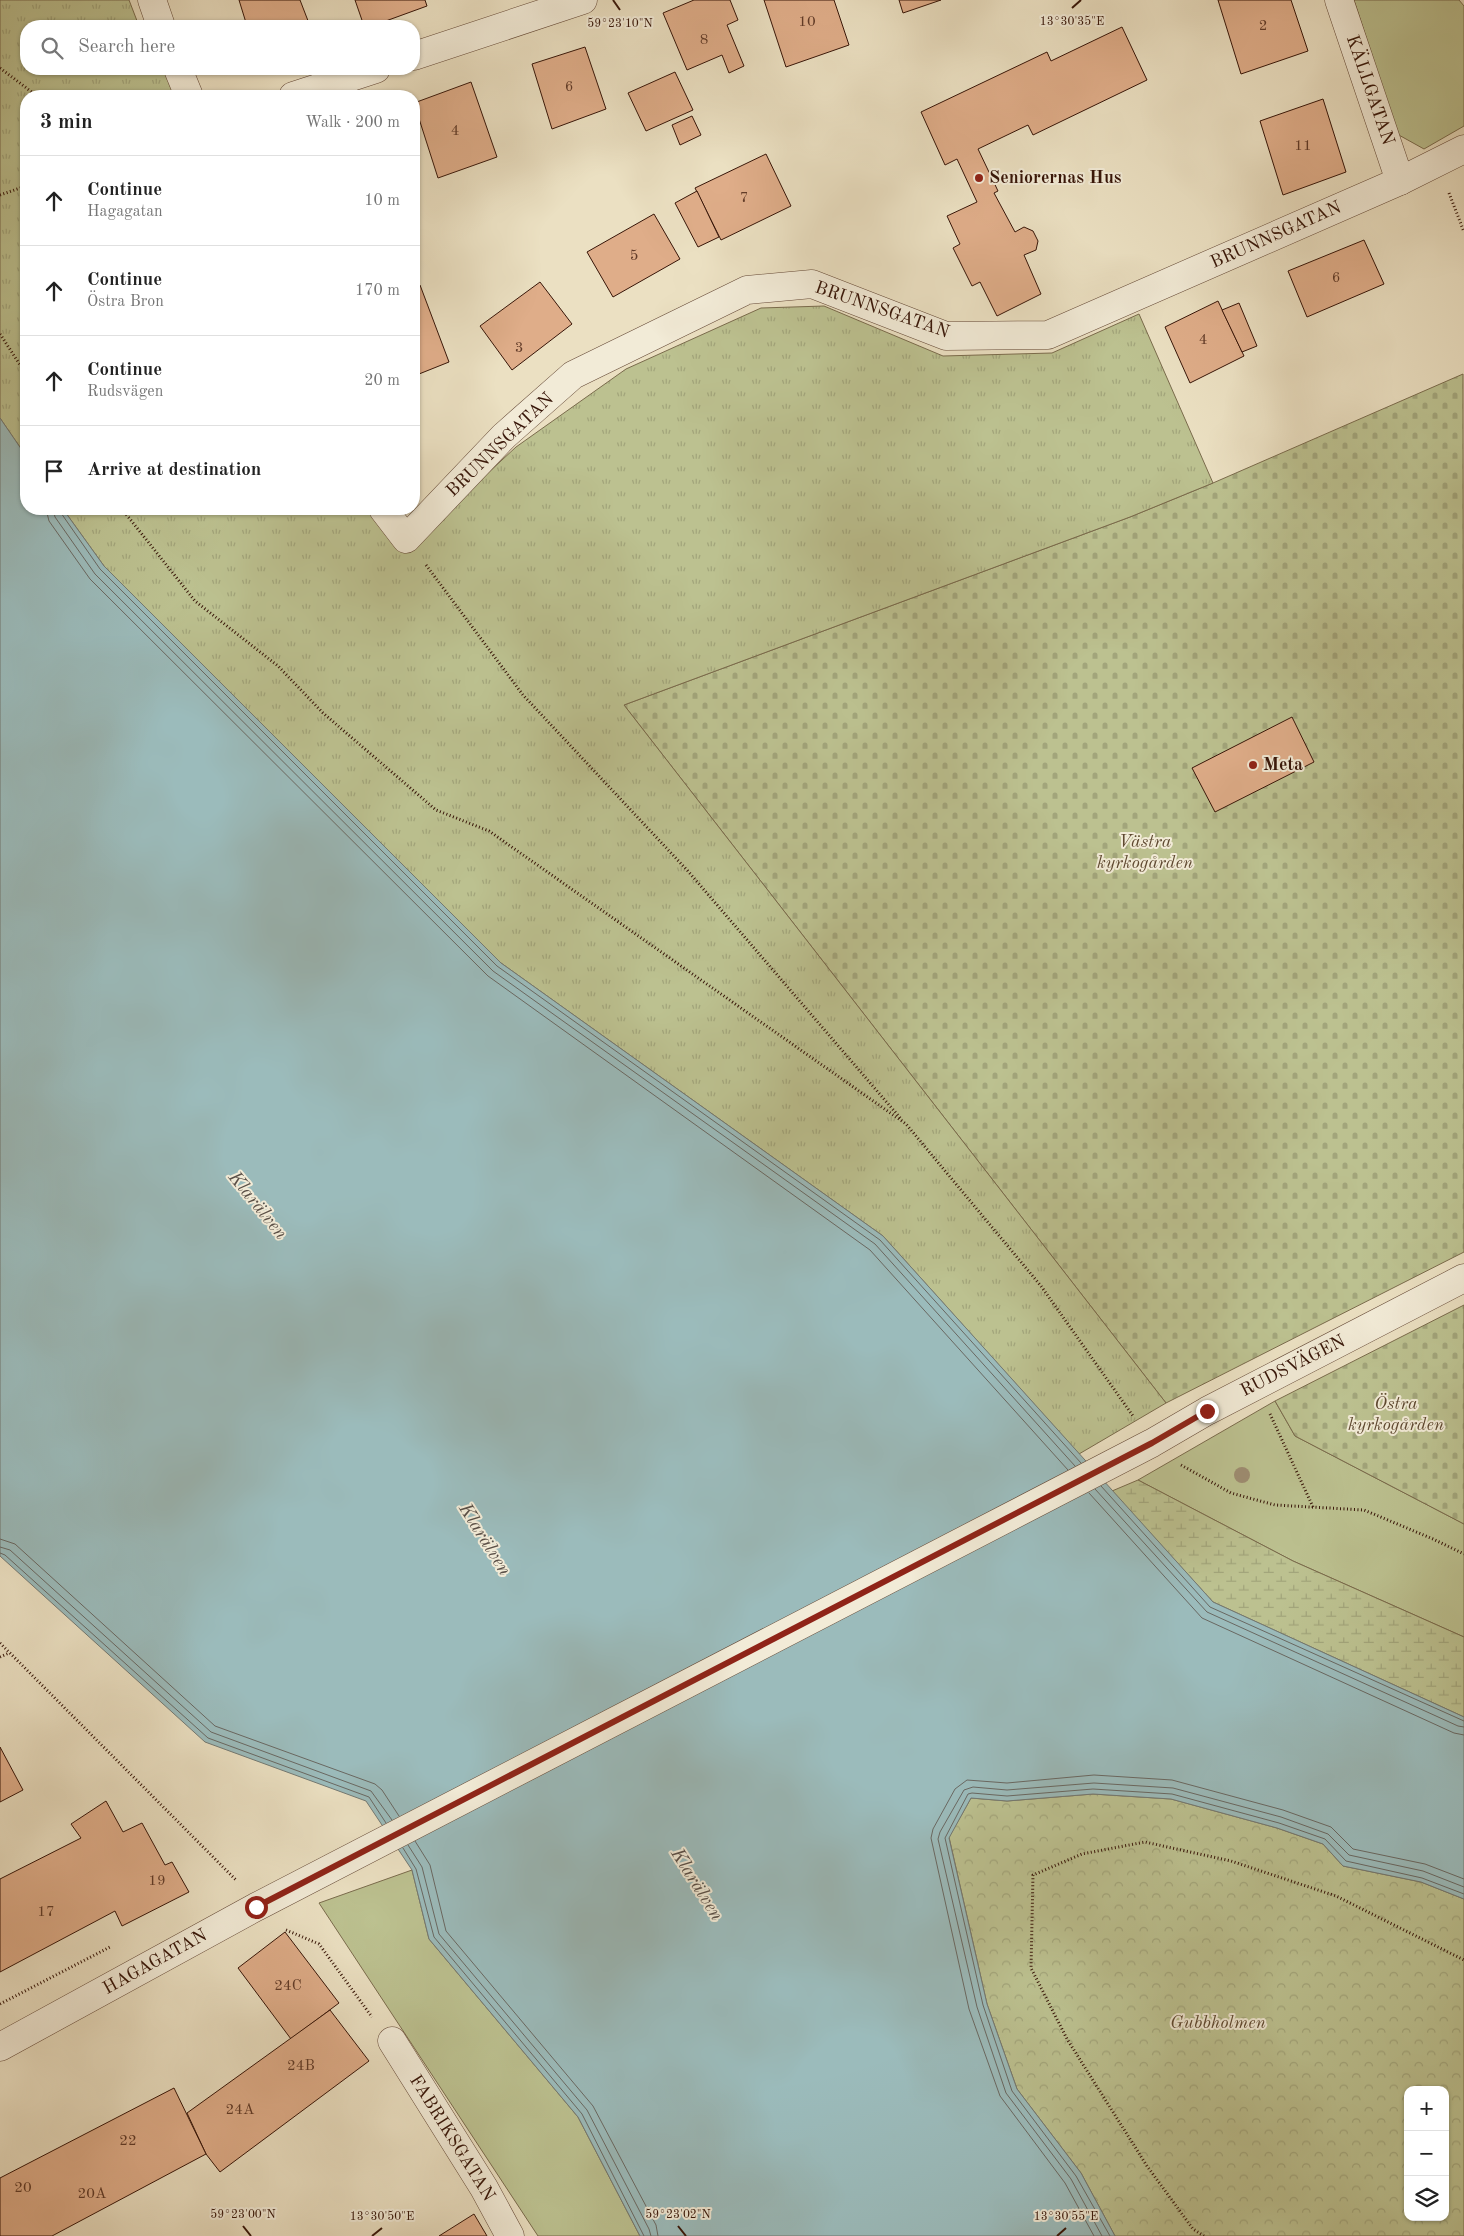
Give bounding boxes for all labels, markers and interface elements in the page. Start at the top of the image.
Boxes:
house number: 10 [798,15,816,30]
text: 13°30'35"E [1040,15,1104,28]
text: 59°23'10"N [587,17,653,30]
house number: 2 [1259,19,1267,34]
search box [20,20,420,75]
street label: KÄLLGATAN [1343,32,1400,147]
house number: 8 [700,33,708,48]
icon: search [38,34,66,62]
text: Search here [78,38,175,57]
house number: 6 [565,80,573,95]
text: 3 min [40,112,93,133]
text: Walk · 200 m [305,115,400,131]
house number: 4 [451,124,459,139]
house number: 11 [1294,139,1312,154]
place label: Seniorernas Hus [989,169,1122,187]
marker: Seniorernas Hus [973,172,985,184]
text: Continue [87,181,162,200]
icon: ahead [40,187,68,215]
house number: 7 [740,191,748,206]
text: 10 m [364,193,400,209]
street label: BRUNNSGATAN [1208,198,1344,272]
text: Hagagatan [87,204,163,220]
house number: 5 [630,249,638,264]
text: Continue [87,271,162,290]
house number: 6 [1332,271,1340,286]
icon: ahead [40,277,68,305]
street label: BRUNNSGATAN [812,279,952,342]
text: 170 m [355,283,400,299]
text: Östra Bron [87,294,164,310]
house number: 4 [1199,333,1207,348]
house number: 3 [515,341,523,356]
text: Continue [87,361,162,380]
icon: ahead [40,367,68,395]
text: 20 m [364,373,400,389]
text: Rudsvägen [87,384,163,400]
street label: BRUNNSGATAN [443,389,557,501]
icon: arrive [40,457,68,485]
text: Arrive at destination [87,461,261,480]
place label: Meta [1263,756,1303,774]
marker: Meta [1247,759,1259,771]
park label: Västra kyrkogården [1097,833,1193,872]
water label: Klarälven [223,1168,290,1244]
street label: RUDSVÄGEN [1236,1329,1348,1400]
park label: Östra kyrkogården [1348,1393,1444,1434]
route end [1196,1400,1219,1423]
water label: Klarälven [454,1500,514,1580]
water label: Klarälven [666,1845,726,1925]
house number: 19 [148,1874,166,1889]
route start [245,1896,268,1919]
house number: 17 [37,1905,55,1920]
street label: HAGAGATAN [100,1926,210,1998]
house number: 24C [274,1979,302,1994]
park label: Gubbholmen [1170,2014,1266,2032]
house number: 24B [287,2059,315,2074]
street label: FABRIKSGATAN [406,2072,498,2204]
map controls [1404,2086,1449,2221]
button: + [1404,2086,1449,2131]
house number: 24A [226,2103,255,2118]
button: − [1404,2131,1449,2176]
house number: 22 [119,2134,137,2149]
button: layers [1404,2176,1449,2221]
house number: 20 [14,2181,32,2196]
house number: 20A [78,2187,107,2202]
text: 59°23'00"N [210,2208,276,2221]
text: 59°23'02"N [645,2208,711,2221]
text: 13°30'50"E [350,2210,414,2223]
text: 13°30'55"E [1034,2210,1098,2223]

